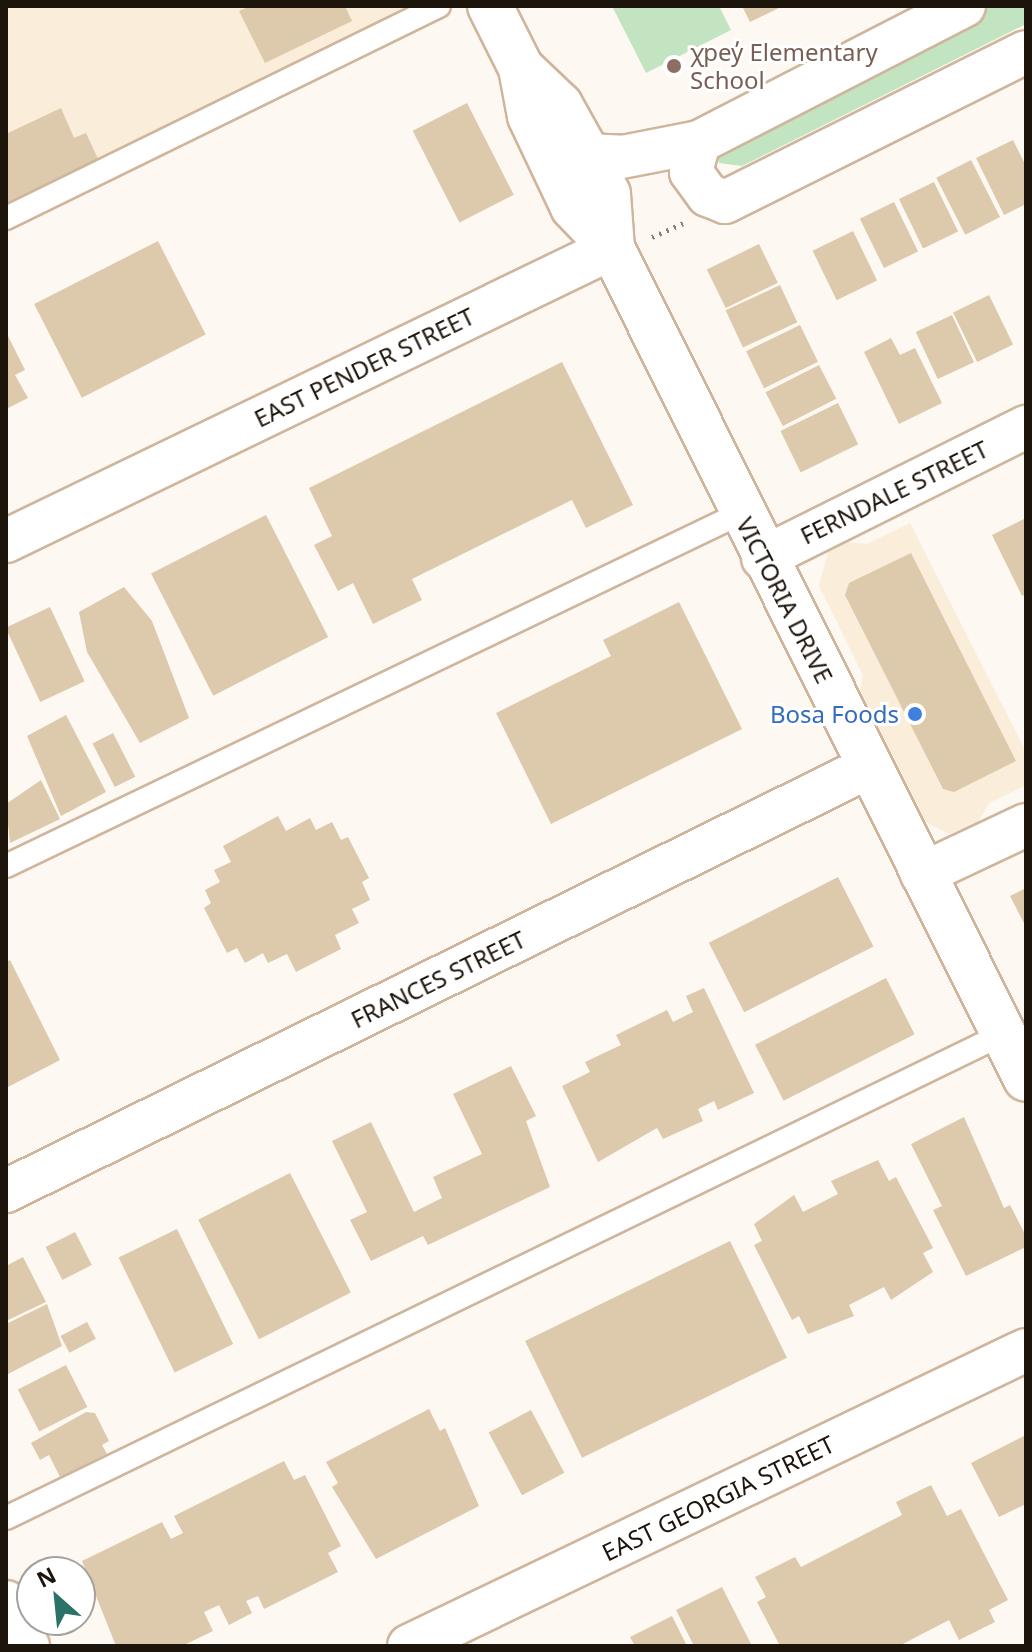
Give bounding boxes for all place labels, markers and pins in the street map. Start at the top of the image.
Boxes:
place label: ꭓpey̓ Elementary School [690,38,878,94]
marker: ꭓpey̓ Elementary School [665,57,683,75]
place label: Bosa Foods [770,700,899,728]
marker: Bosa Foods [906,705,924,723]

